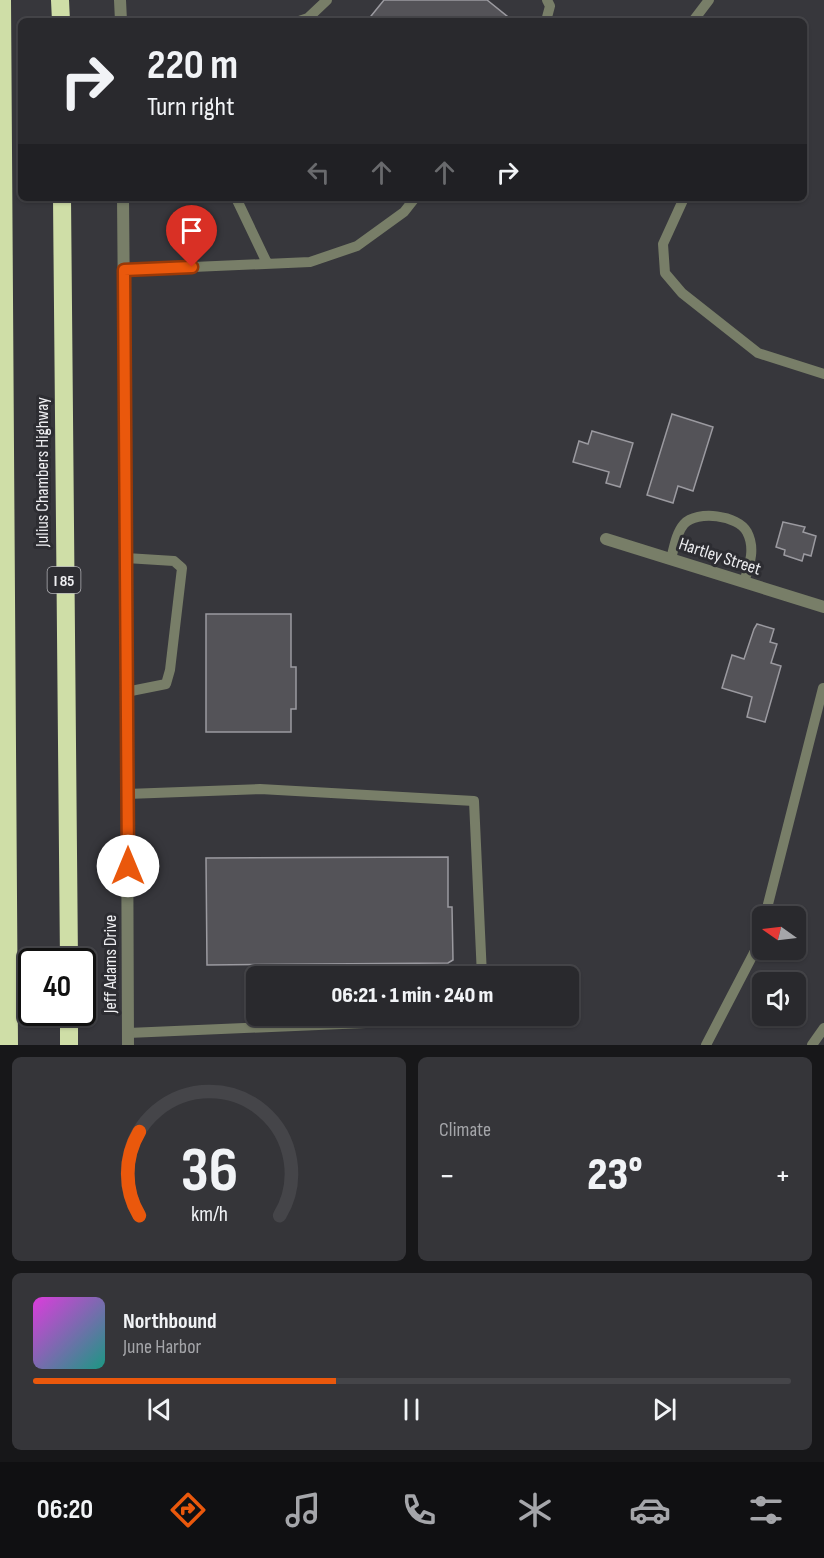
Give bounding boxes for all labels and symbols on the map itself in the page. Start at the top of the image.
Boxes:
pin [166,205,217,267]
street label: Julius Chambers Highway [32,397,53,548]
street label: Hartley Street [676,533,764,580]
road number: I 85 [48,567,80,593]
position arrow [96,834,160,898]
north arrow [752,906,806,960]
street label: Jeff Adams Drive [100,915,121,1014]
speed limit sign: 40 [18,948,96,1026]

